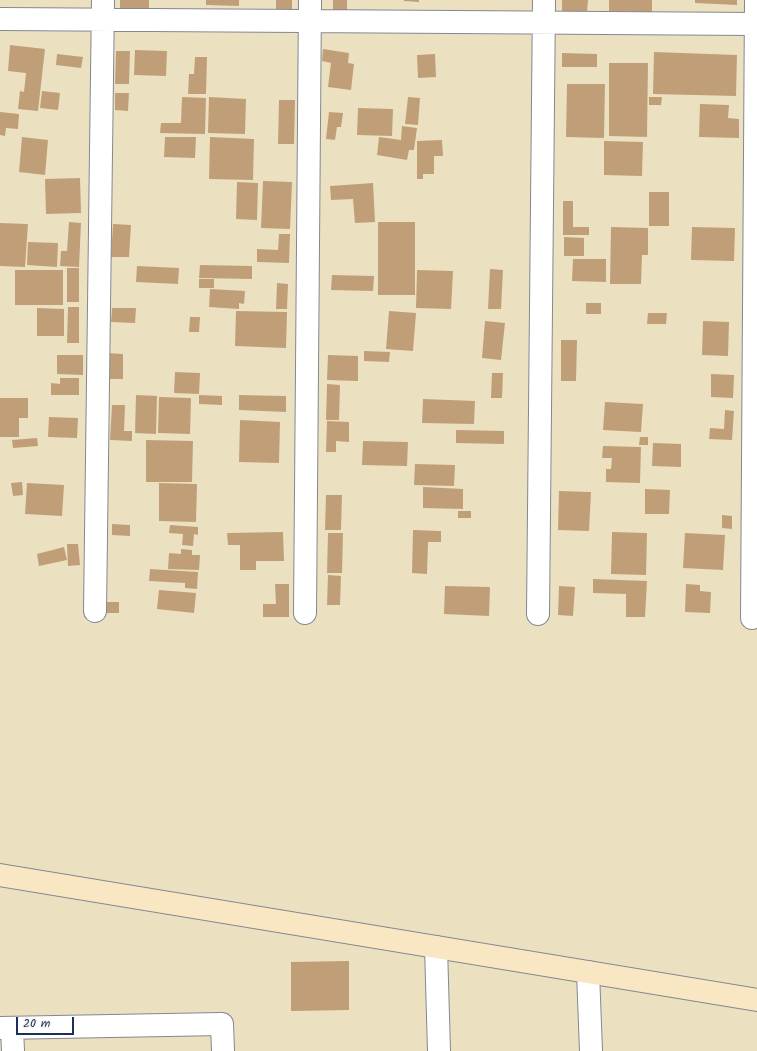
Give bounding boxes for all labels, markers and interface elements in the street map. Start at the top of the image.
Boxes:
scale bar [18,1009,76,1035]
text: 20 m [23,1014,50,1033]

